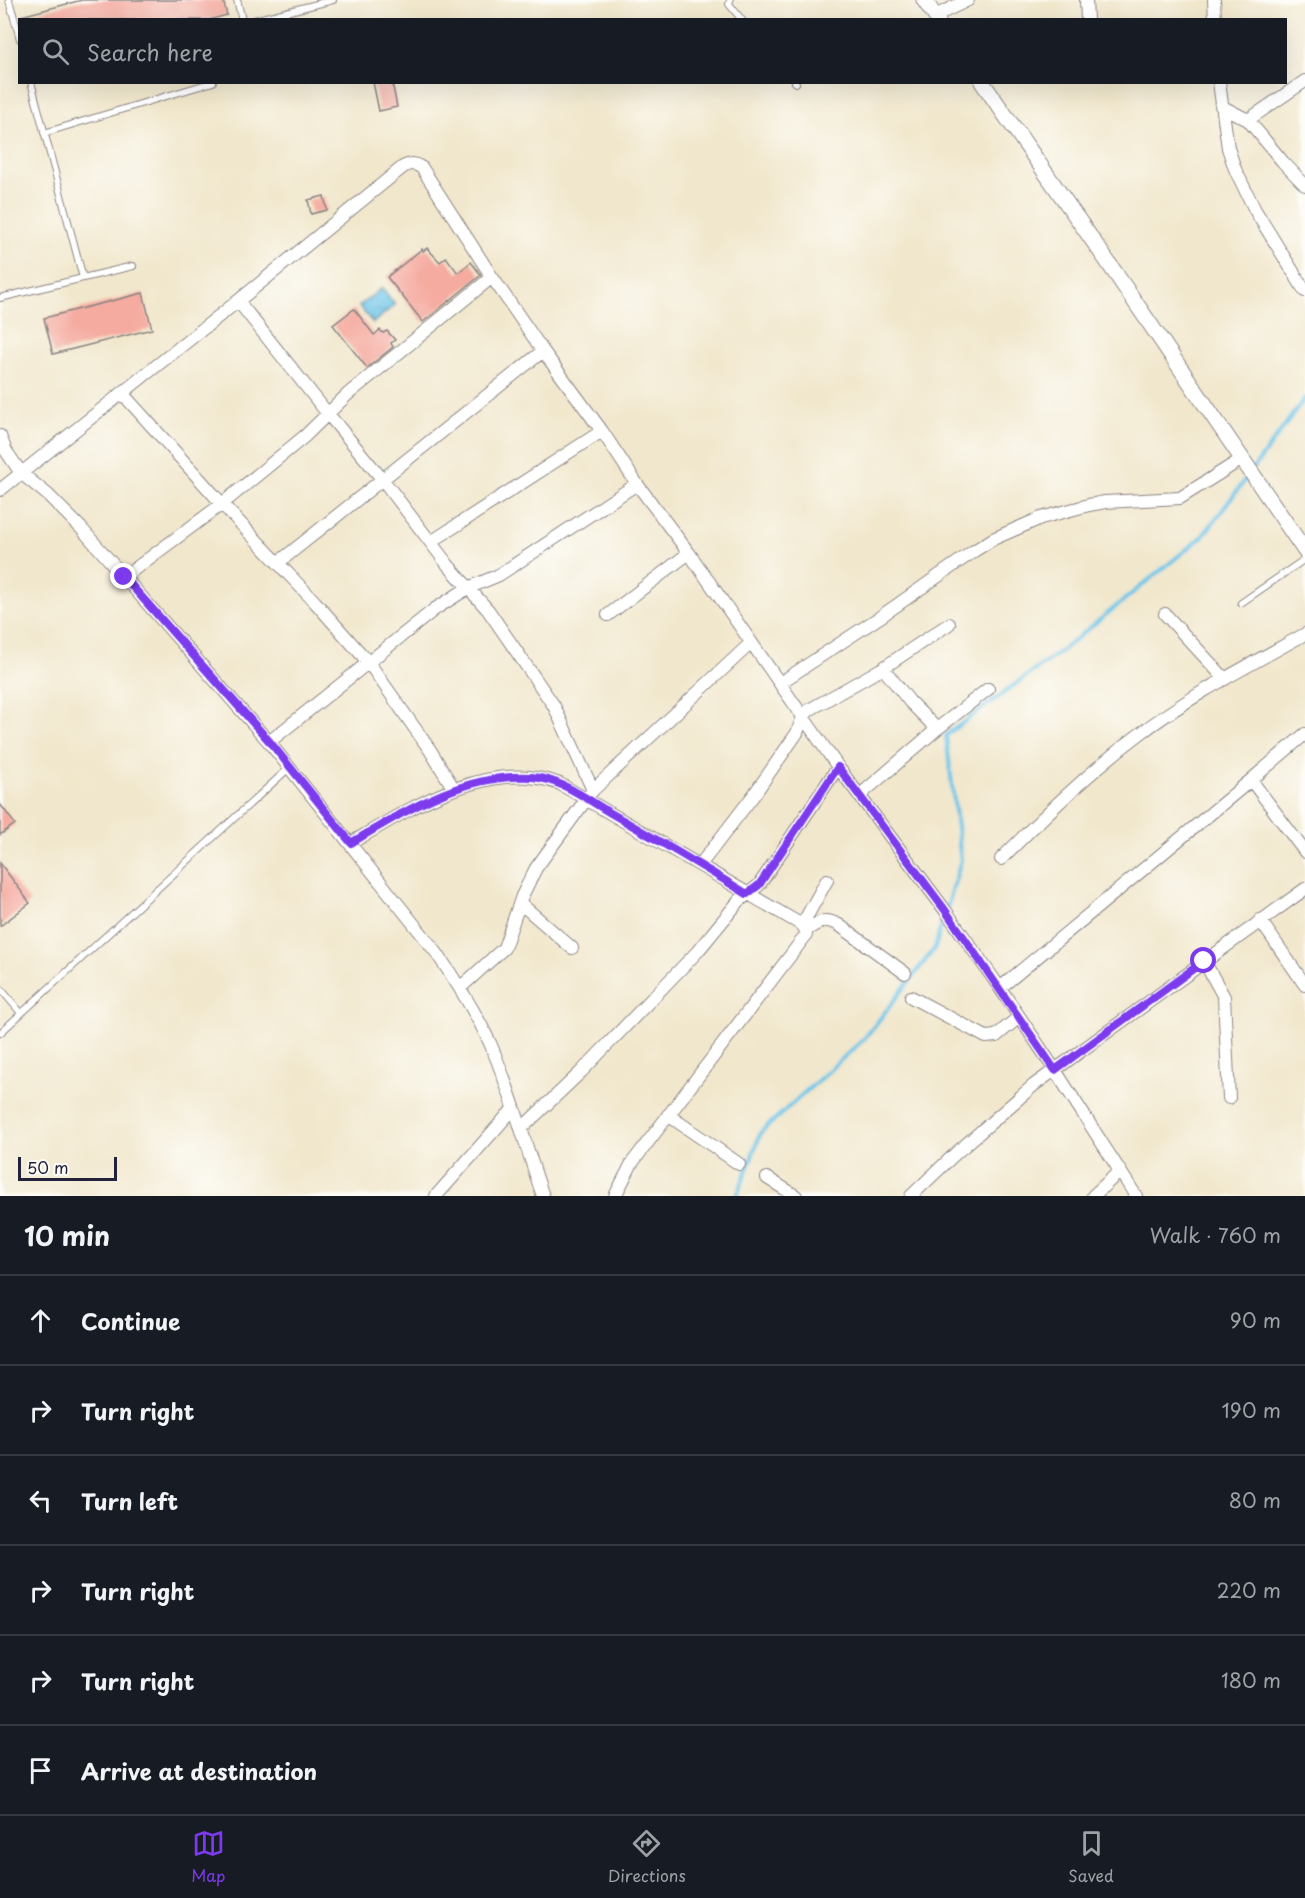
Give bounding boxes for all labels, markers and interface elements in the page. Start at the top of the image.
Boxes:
search box [18,18,1287,84]
icon: search [39,35,72,68]
text: Search here [87,35,213,68]
route end [110,563,136,589]
route start [1190,947,1216,973]
scale bar [18,1154,117,1182]
text: 50 m [27,1155,68,1179]
text: 10 min [24,1216,110,1255]
text: Walk · 760 m [1150,1220,1281,1250]
icon: ahead [24,1304,57,1337]
text: Continue [81,1304,180,1337]
text: 90 m [1230,1305,1281,1335]
icon: right [24,1394,57,1427]
text: Turn right [81,1394,194,1427]
text: 190 m [1222,1395,1281,1425]
icon: left [24,1484,57,1517]
text: Turn left [81,1484,178,1517]
text: 80 m [1229,1485,1281,1515]
icon: right [24,1574,57,1607]
text: Turn right [81,1574,194,1607]
text: 220 m [1217,1575,1281,1605]
icon: right [24,1664,57,1697]
text: Turn right [81,1664,194,1697]
text: 180 m [1221,1665,1281,1695]
icon: arrive [24,1754,57,1787]
text: Arrive at destination [81,1754,317,1787]
tab: Map [191,1827,225,1887]
tab: Directions [608,1827,686,1887]
tab: Saved [1068,1827,1114,1887]

